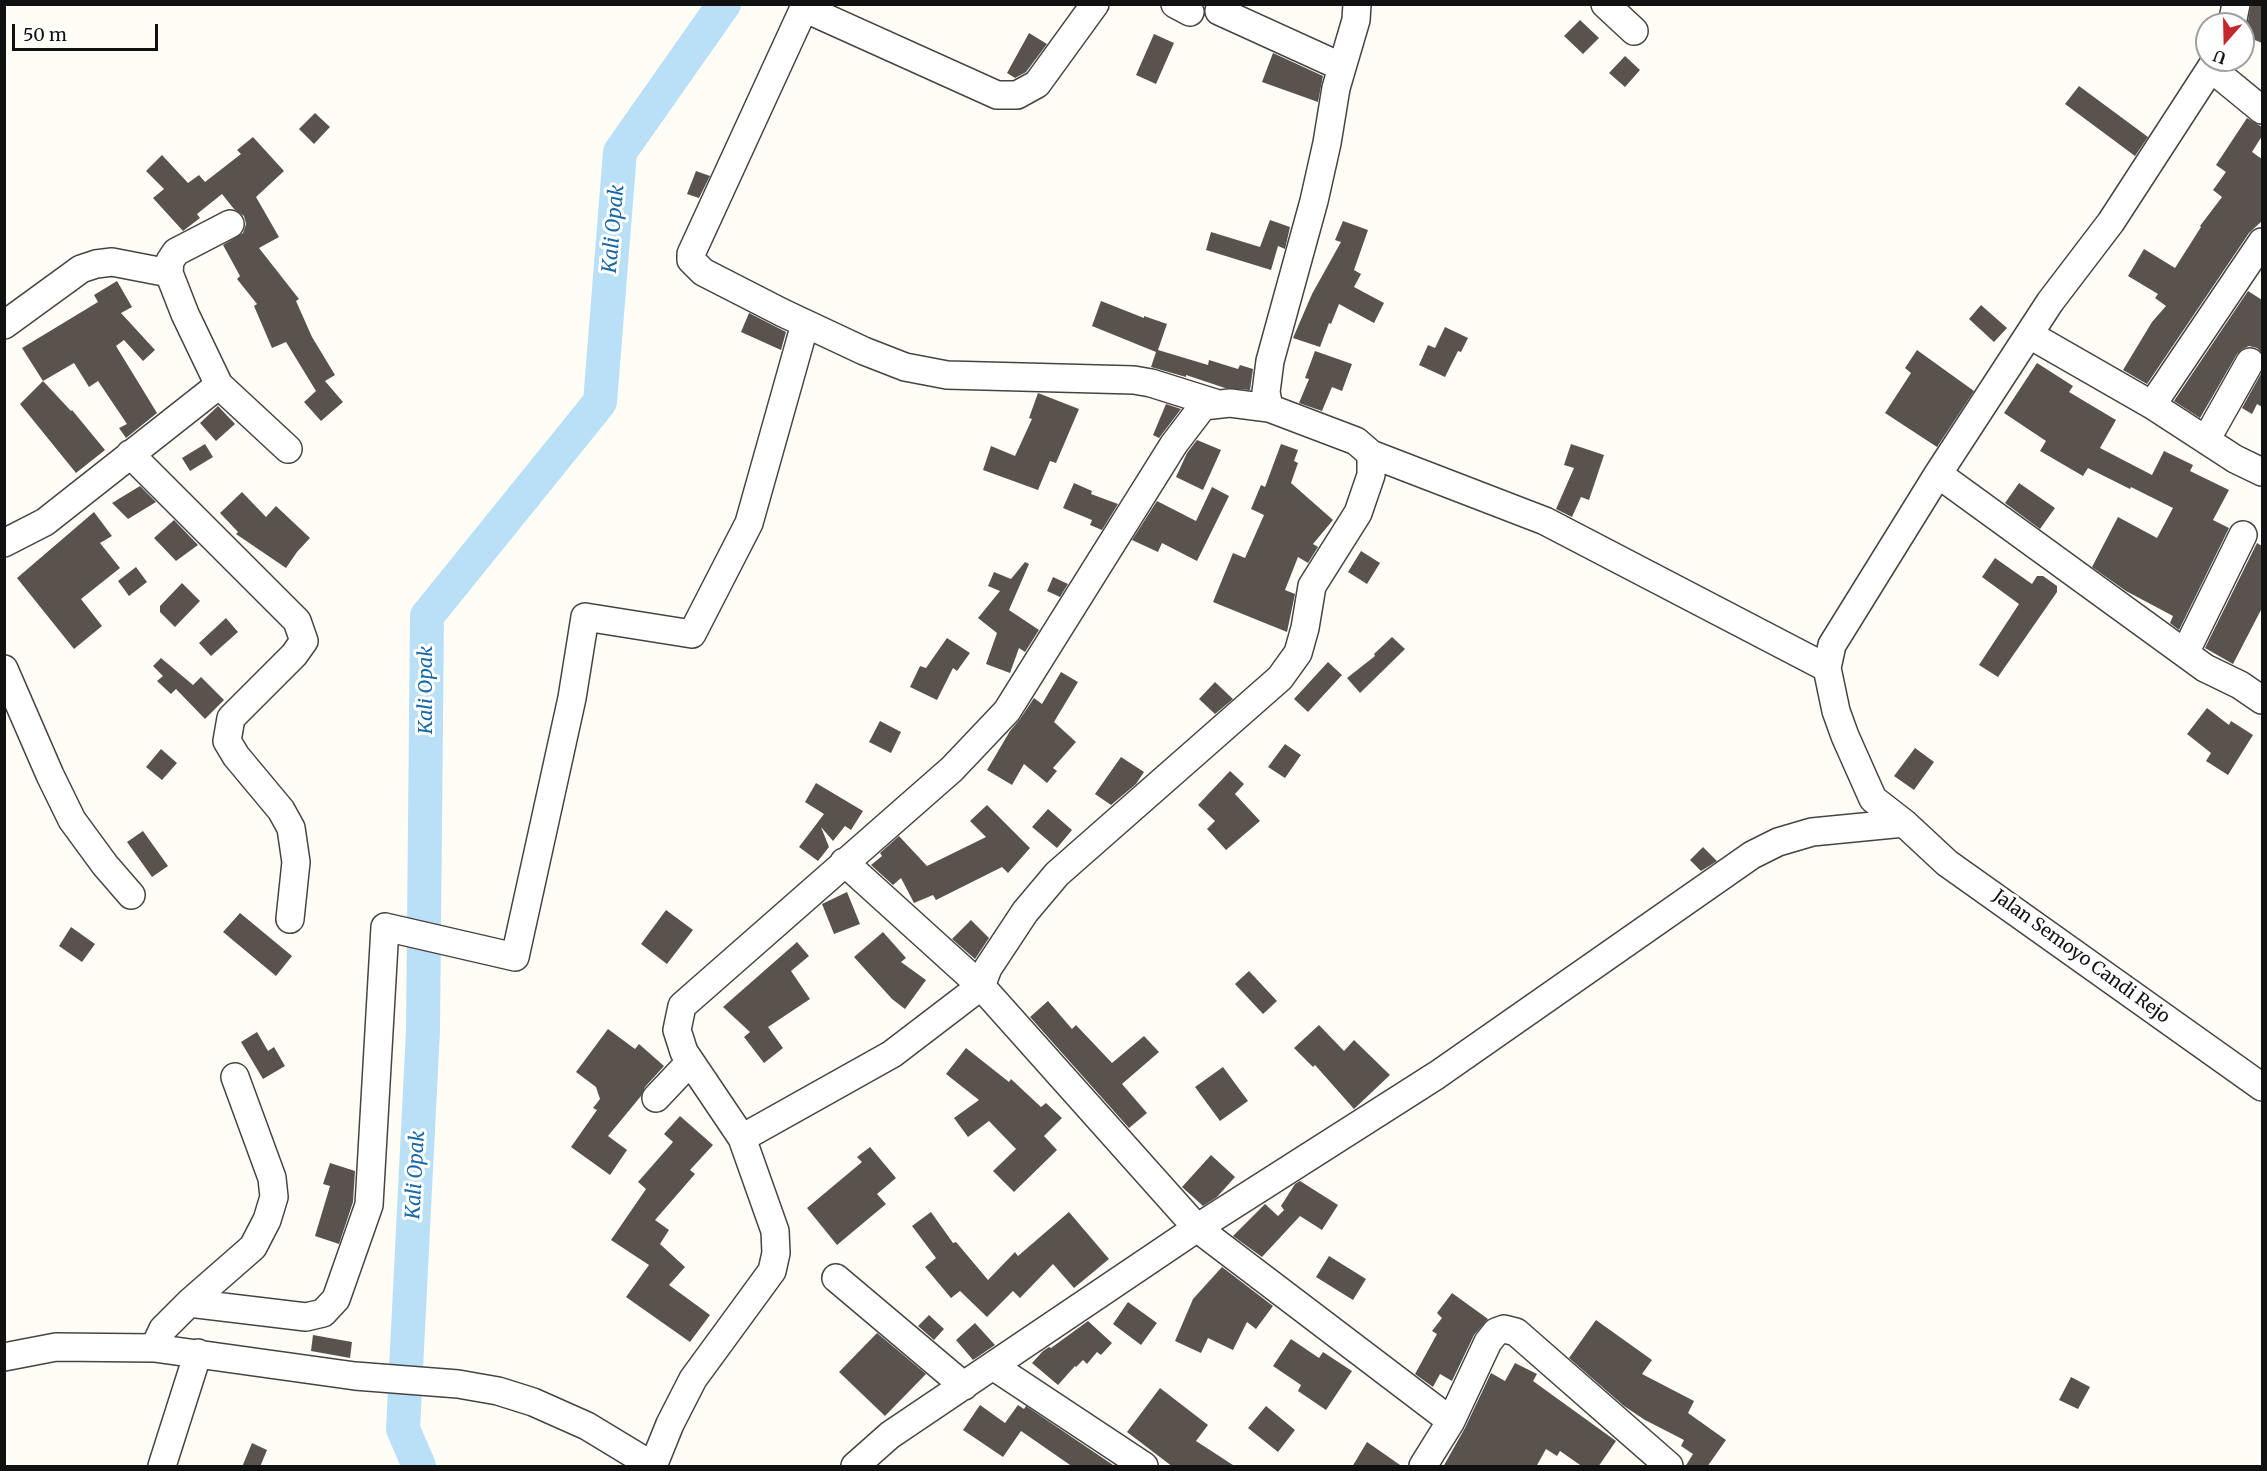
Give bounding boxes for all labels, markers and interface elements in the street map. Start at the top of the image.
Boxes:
scale bar [15,12,160,50]
north arrow [2195,12,2255,72]
text: 50 m [23,23,67,46]
text: U [2211,46,2229,68]
water label: Kali Opak [598,184,630,274]
water label: Kali Opak [414,646,438,734]
street label: Jalan Semoyo Candi Rejo [1988,886,2174,1028]
water label: Kali Opak [402,1130,430,1220]

